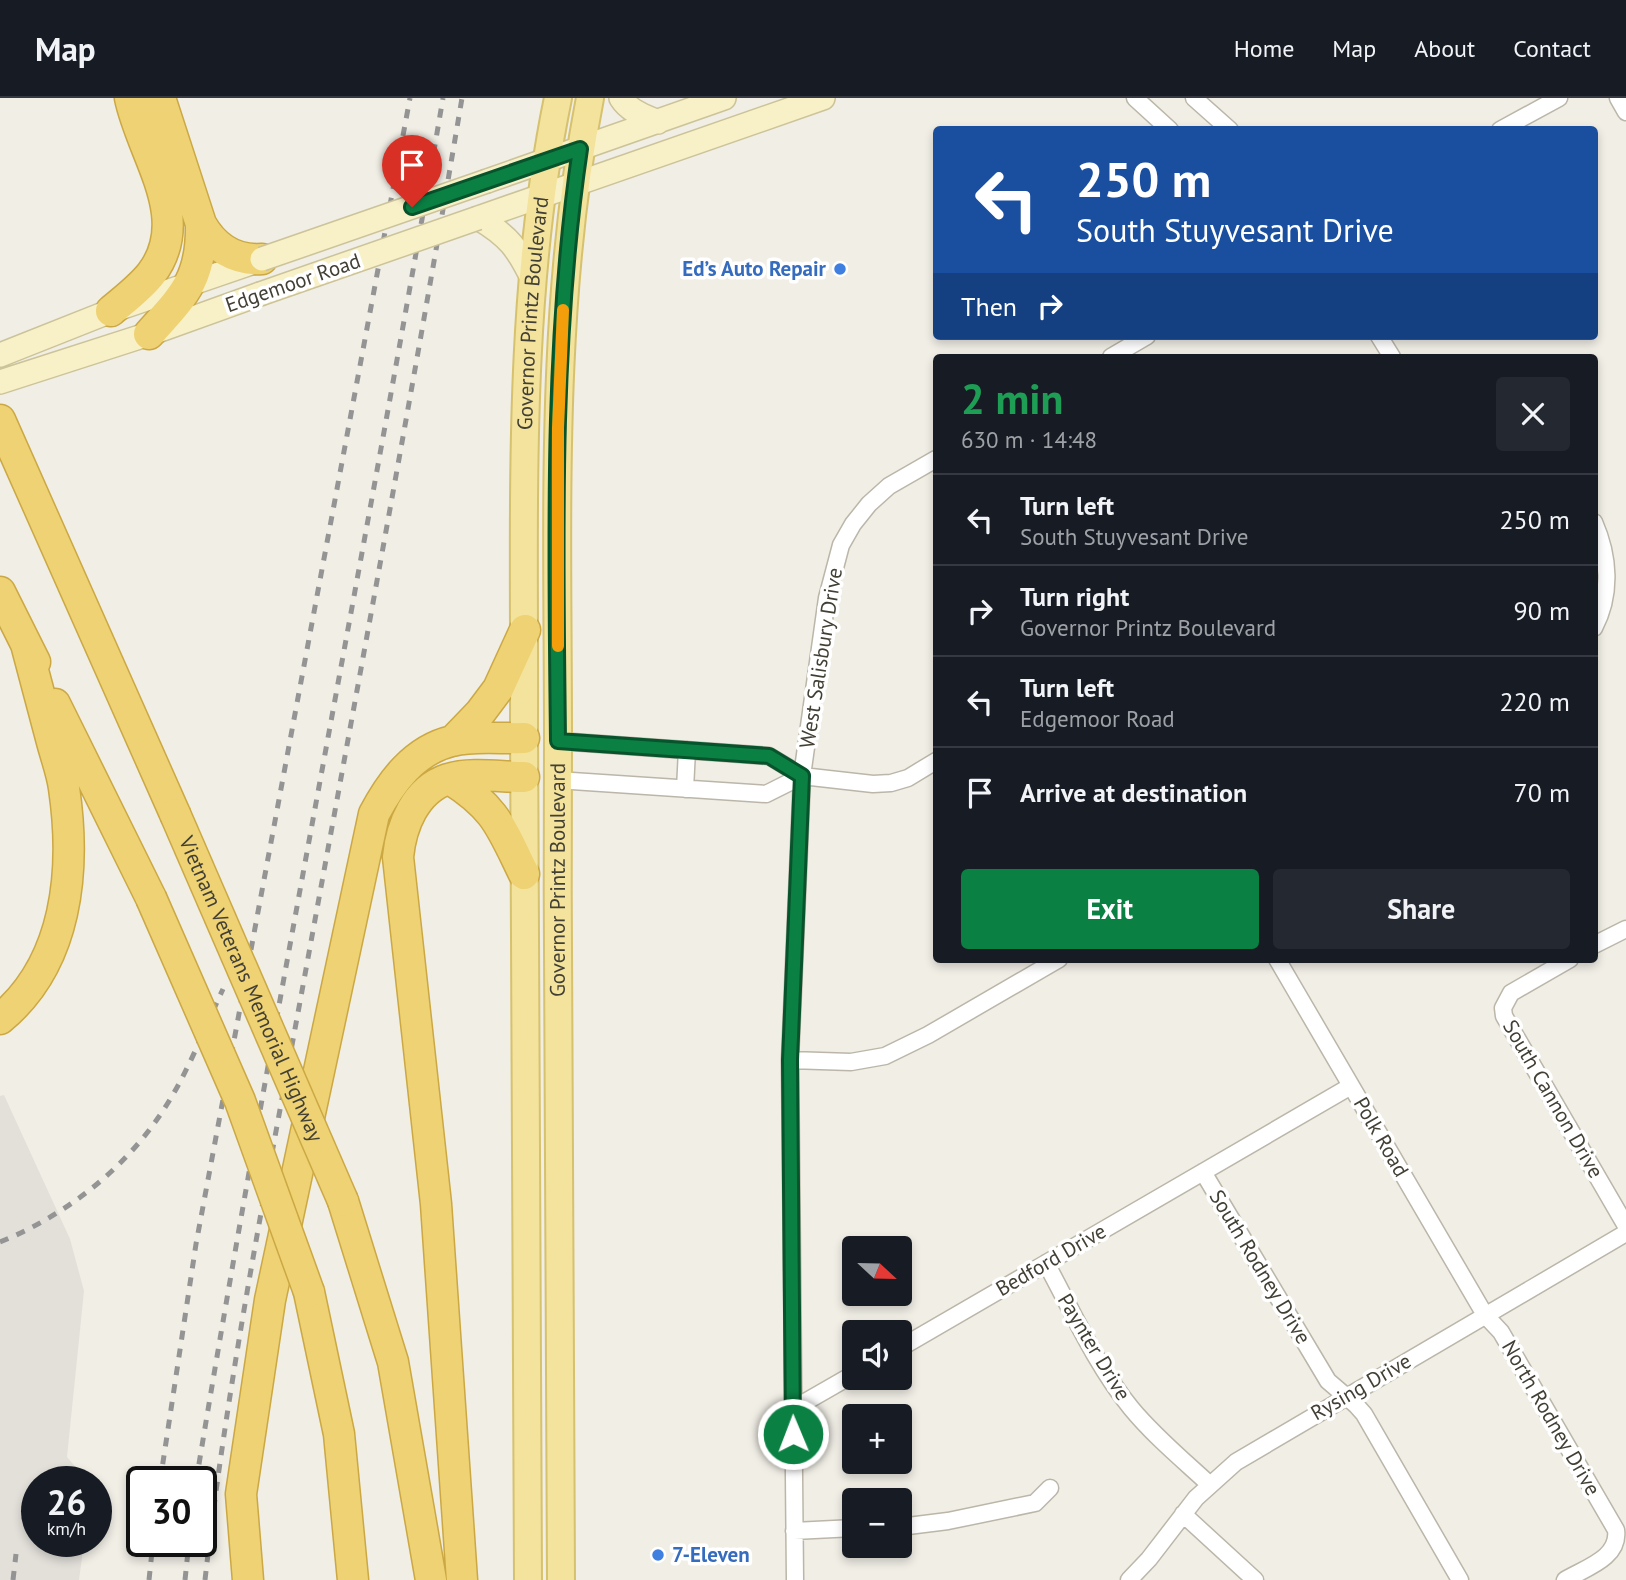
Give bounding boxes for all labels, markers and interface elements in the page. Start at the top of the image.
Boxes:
text: Map [35,27,96,70]
text: Home [1234,33,1294,64]
text: Map [1332,33,1376,64]
text: About [1414,33,1475,64]
text: Contact [1513,33,1591,64]
pin [382,135,442,207]
icon: arrive [393,146,431,184]
text: 250 m [1076,147,1211,211]
icon: left [961,154,1052,245]
street label: Governor Printz Boulevard [511,195,554,430]
text: South Stuyvesant Drive [1076,209,1394,251]
street label: Edgemoor Road [222,247,364,318]
place label: Ed’s Auto Repair [682,255,827,282]
marker: Ed’s Auto Repair [832,261,848,277]
icon: right [1031,287,1069,325]
text: Then [961,290,1017,323]
text: 2 min [961,371,1063,426]
button: close [1496,377,1570,451]
text: 630 m · 14:48 [961,425,1097,454]
text: Turn left [1020,489,1114,522]
icon: left [961,501,999,539]
text: 250 m [1499,503,1570,536]
text: South Stuyvesant Drive [1020,522,1248,551]
street label: West Salisbury Drive [793,566,848,750]
text: Turn right [1020,580,1129,613]
icon: right [961,592,999,630]
text: 90 m [1514,594,1570,627]
text: Governor Printz Boulevard [1020,613,1276,642]
text: Turn left [1020,671,1114,704]
icon: left [961,683,999,721]
text: 220 m [1499,685,1570,718]
text: Edgemoor Road [1020,704,1175,733]
street label: Governor Printz Boulevard [544,763,571,997]
icon: arrive [961,774,999,812]
text: Arrive at destination [1020,776,1247,809]
text: 70 m [1514,776,1570,809]
street label: Vietnam Veterans Memorial Highway [173,831,330,1146]
button: Exit [961,869,1259,949]
button: Share [1273,869,1570,949]
street label: South Cannon Drive [1497,1015,1610,1183]
street label: Polk Road [1348,1092,1415,1182]
street label: South Rodney Drive [1204,1185,1317,1349]
street label: Bedford Drive [991,1217,1111,1302]
north arrow [842,1236,912,1306]
map controls [842,1236,912,1558]
street label: Paynter Drive [1052,1288,1137,1405]
button: sound [842,1320,912,1390]
street label: North Rodney Drive [1496,1335,1607,1500]
street label: Rysing Drive [1306,1347,1416,1426]
position arrow [756,1397,830,1471]
button: + [842,1404,912,1474]
speed limit sign: 30 [126,1466,217,1557]
text: 26 [47,1479,86,1525]
button: − [842,1488,912,1558]
text: km/h [47,1517,86,1540]
place label: 7-Eleven [672,1541,750,1568]
marker: 7-Eleven [650,1547,666,1563]

